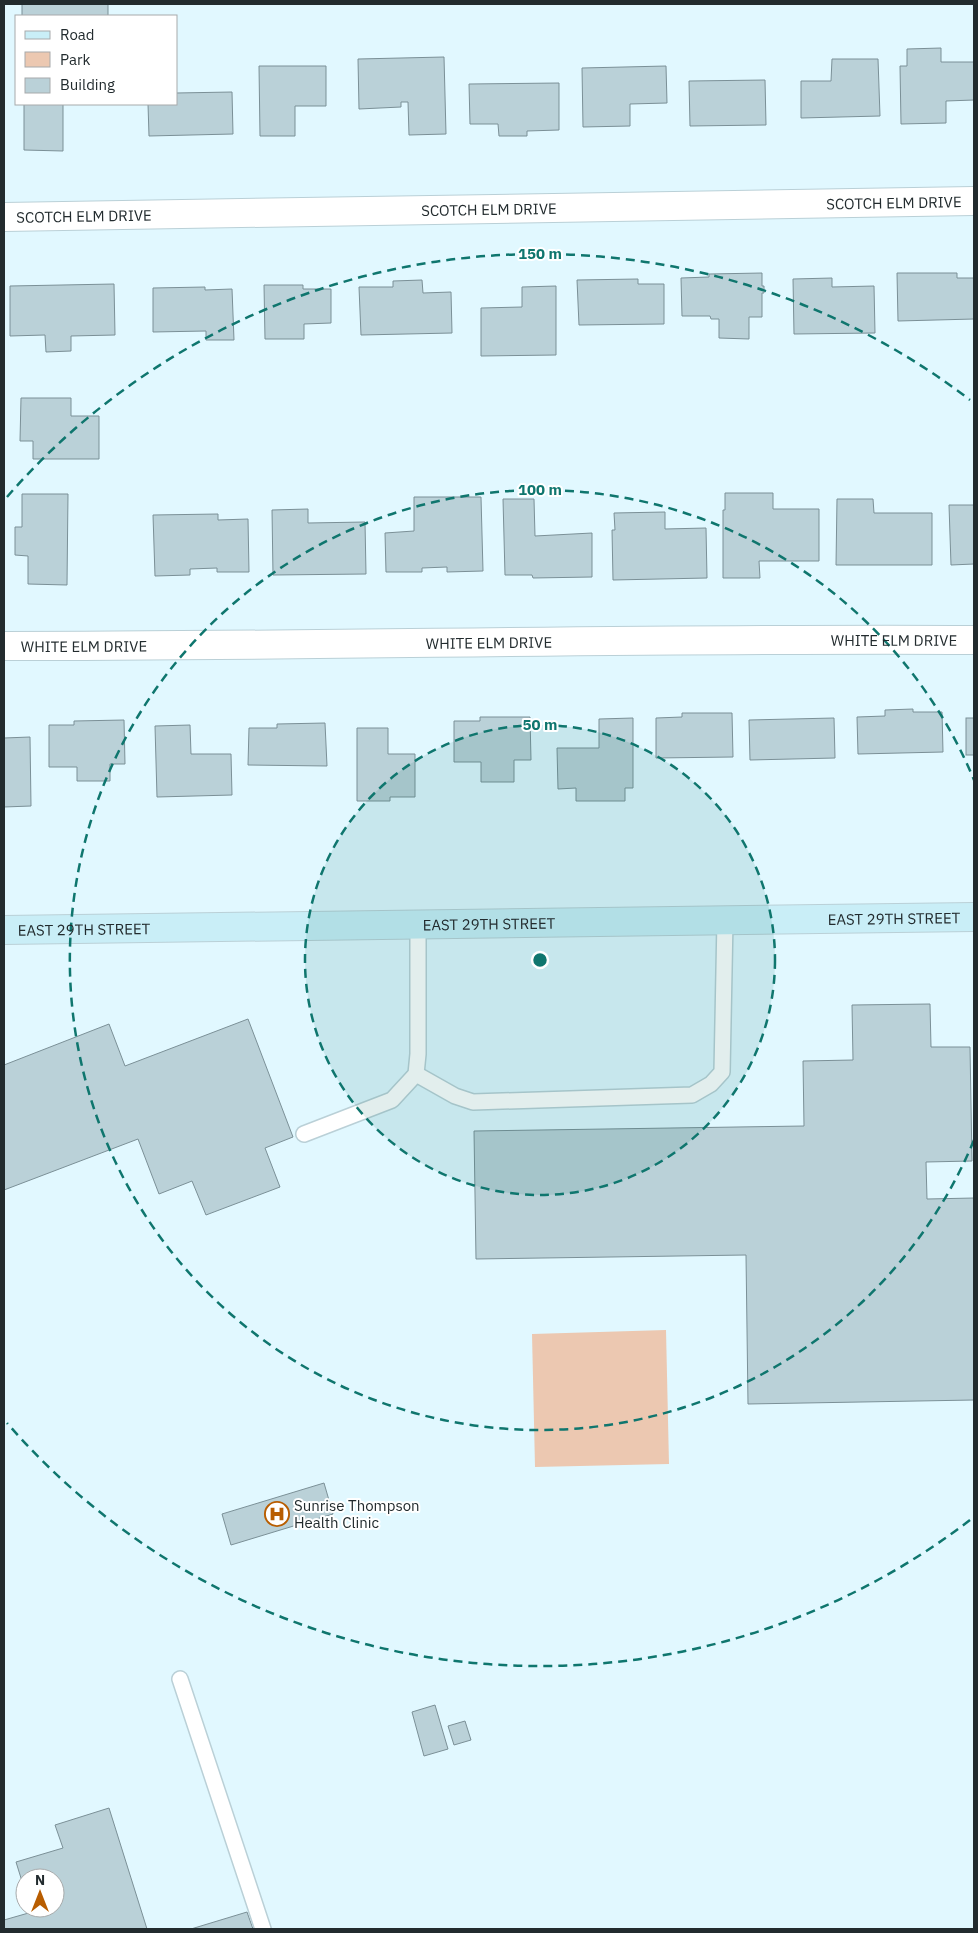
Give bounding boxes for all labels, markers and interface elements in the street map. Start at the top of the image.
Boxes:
legend [15,15,178,105]
text: Road [60,25,95,44]
text: Park [60,50,90,69]
text: Building [60,75,115,94]
street label: SCOTCH ELM DRIVE [826,192,962,213]
street label: SCOTCH ELM DRIVE [421,198,557,220]
street label: SCOTCH ELM DRIVE [16,205,152,226]
text: 150 m [518,244,562,263]
text: 100 m [518,480,562,499]
street label: WHITE ELM DRIVE [831,630,957,649]
street label: WHITE ELM DRIVE [426,632,552,652]
street label: WHITE ELM DRIVE [21,636,147,655]
text: 50 m [523,715,557,734]
street label: EAST 29TH STREET [827,908,961,928]
street label: EAST 29TH STREET [423,913,556,934]
street label: EAST 29TH STREET [18,919,151,939]
centre of rings [531,951,549,969]
place label: Sunrise Thompson Health Clinic [294,1496,420,1532]
hospital icon: Sunrise Thompson Health Clinic [264,1501,290,1527]
north arrow [15,1868,65,1918]
text: N [35,1871,45,1889]

